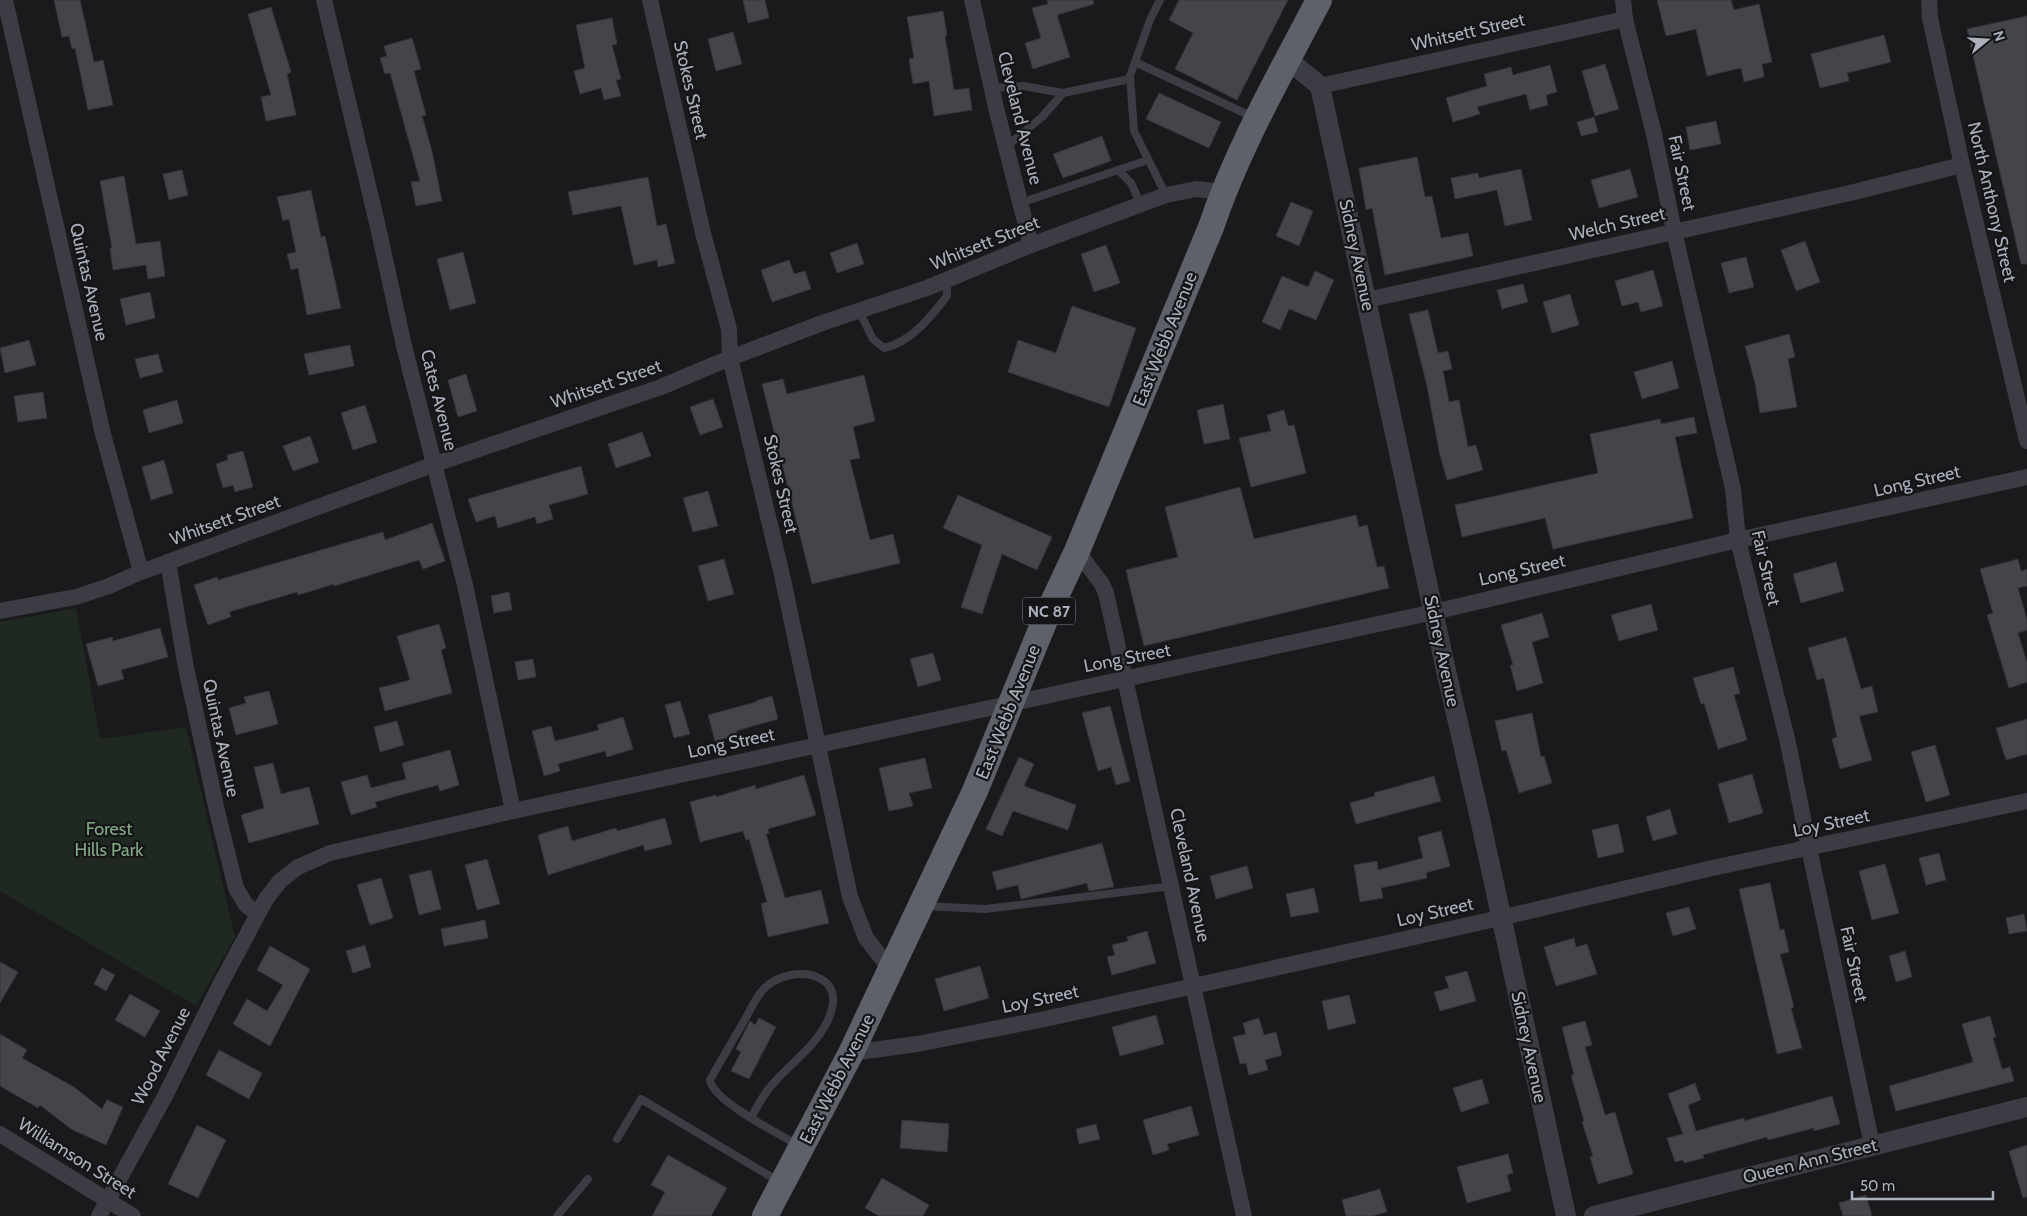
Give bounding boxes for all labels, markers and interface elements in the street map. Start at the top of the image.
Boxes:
street label: Whitsett Street [1409,8,1527,56]
north arrow [1962,15,2012,65]
text: N [1989,28,2009,43]
street label: Stokes Street [669,38,713,142]
street label: Cleveland Avenue [993,49,1047,187]
street label: North Anthony Street [1963,120,2021,284]
street label: Fair Street [1663,133,1701,213]
street label: Sidney Avenue [1334,197,1380,313]
street label: Welch Street [1567,202,1667,246]
street label: Whitsett Street [927,211,1043,275]
street label: Quintas Avenue [65,221,113,343]
street label: East Webb Avenue [1128,269,1202,409]
street label: Cates Avenue [416,347,462,453]
street label: Whitsett Street [548,355,664,413]
street label: Stokes Street [759,432,803,536]
street label: Long Street [1872,460,1962,502]
street label: Whitsett Street [167,490,283,550]
street label: Fair Street [1747,528,1785,608]
street label: Long Street [1477,549,1567,591]
street label: Sidney Avenue [1419,593,1465,709]
road number: NC 87 [1023,598,1075,624]
street label: Long Street [1082,639,1172,677]
street label: East Webb Avenue [971,642,1045,782]
street label: Quintas Avenue [198,677,244,799]
street label: Long Street [686,723,776,763]
street label: Loy Street [1791,804,1871,842]
street label: Cleveland Avenue [1165,806,1215,944]
park label: Forest Hills Park [75,818,144,861]
street label: Loy Street [1395,893,1475,931]
street label: Fair Street [1835,924,1873,1004]
street label: Loy Street [1000,980,1080,1018]
street label: Sidney Avenue [1506,989,1552,1105]
street label: Wood Avenue [127,1003,195,1109]
street label: East Webb Avenue [795,1010,879,1148]
street label: Williamson Street [14,1113,140,1203]
street label: Queen Ann Street [1741,1134,1879,1188]
scale bar [1852,1168,1993,1200]
text: 50 m [1860,1177,1895,1195]

